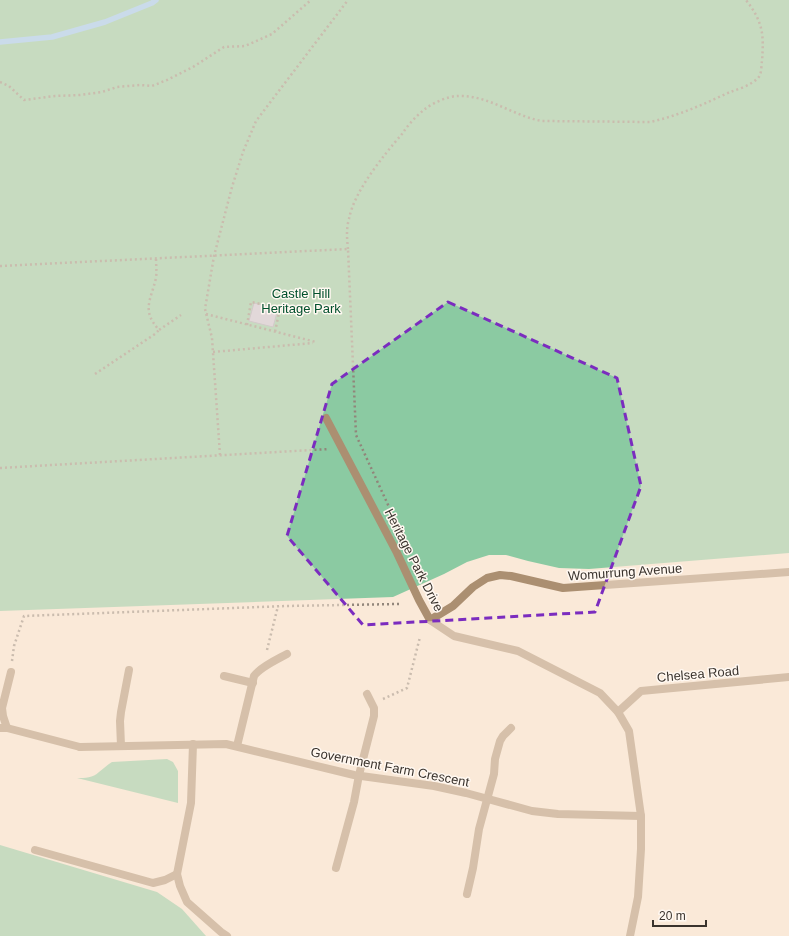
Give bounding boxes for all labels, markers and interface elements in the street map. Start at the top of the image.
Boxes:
park label: Castle Hill Heritage Park [261,286,341,316]
street label: Heritage Park Drive [382,506,446,614]
street label: Womurrung Avenue [567,561,683,583]
street label: Chelsea Road [656,663,740,685]
street label: Government Farm Crescent [309,744,471,790]
scale bar [653,902,706,928]
text: 20 m [659,909,686,923]

